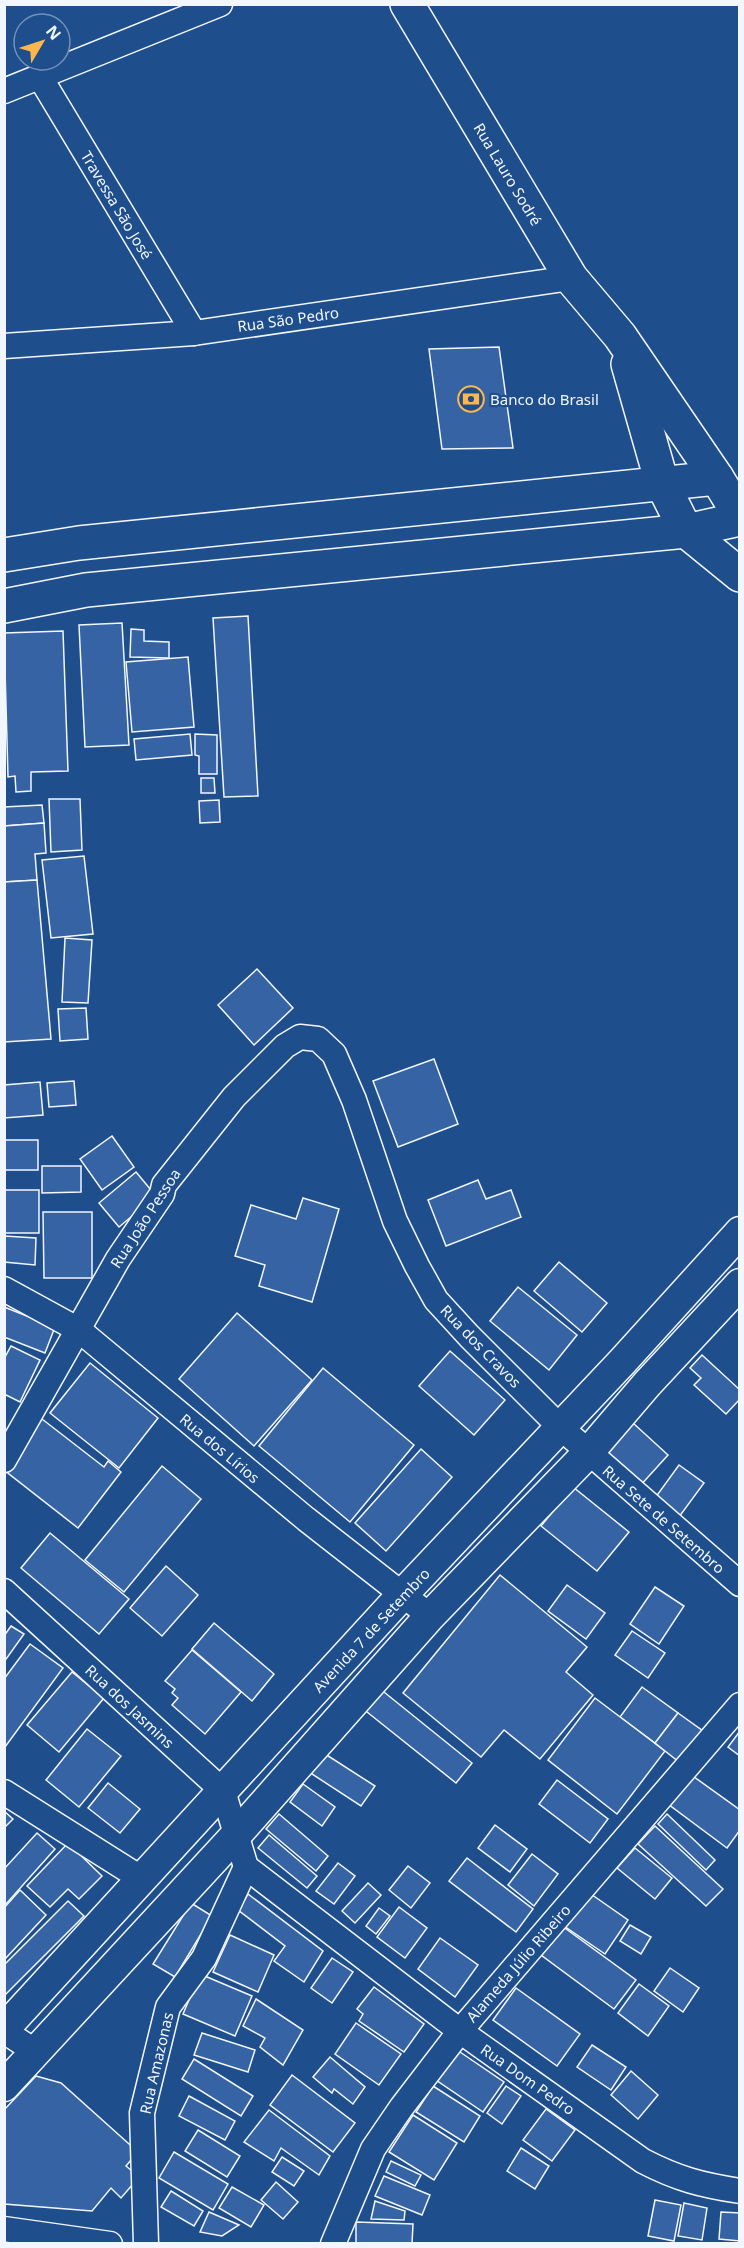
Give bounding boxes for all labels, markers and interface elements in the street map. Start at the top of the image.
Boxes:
north arrow [12,12,72,72]
text: N [41,21,66,45]
street label: Rua Lauro Sodré [469,119,547,229]
street label: Travessa São José [77,147,157,263]
street label: Rua São Pedro [236,302,340,336]
bank icon: Banco do Brasil [456,384,486,414]
place label: Banco do Brasil [490,389,599,409]
street label: Rua João Pessoa [105,1164,185,1272]
street label: Rua dos Cravos [436,1300,526,1392]
street label: Rua dos Lírios [176,1409,264,1487]
street label: Rua Sete de Setembro [599,1460,729,1578]
street label: Avenida 7 de Setembro [308,1564,434,1696]
street label: Rua dos Jasmins [81,1660,179,1752]
street label: Alameda Júlio Ribeiro [461,1900,575,2026]
street label: Rua Amazonas [135,2010,177,2116]
street label: Rua Dom Pedro [477,2039,579,2119]

